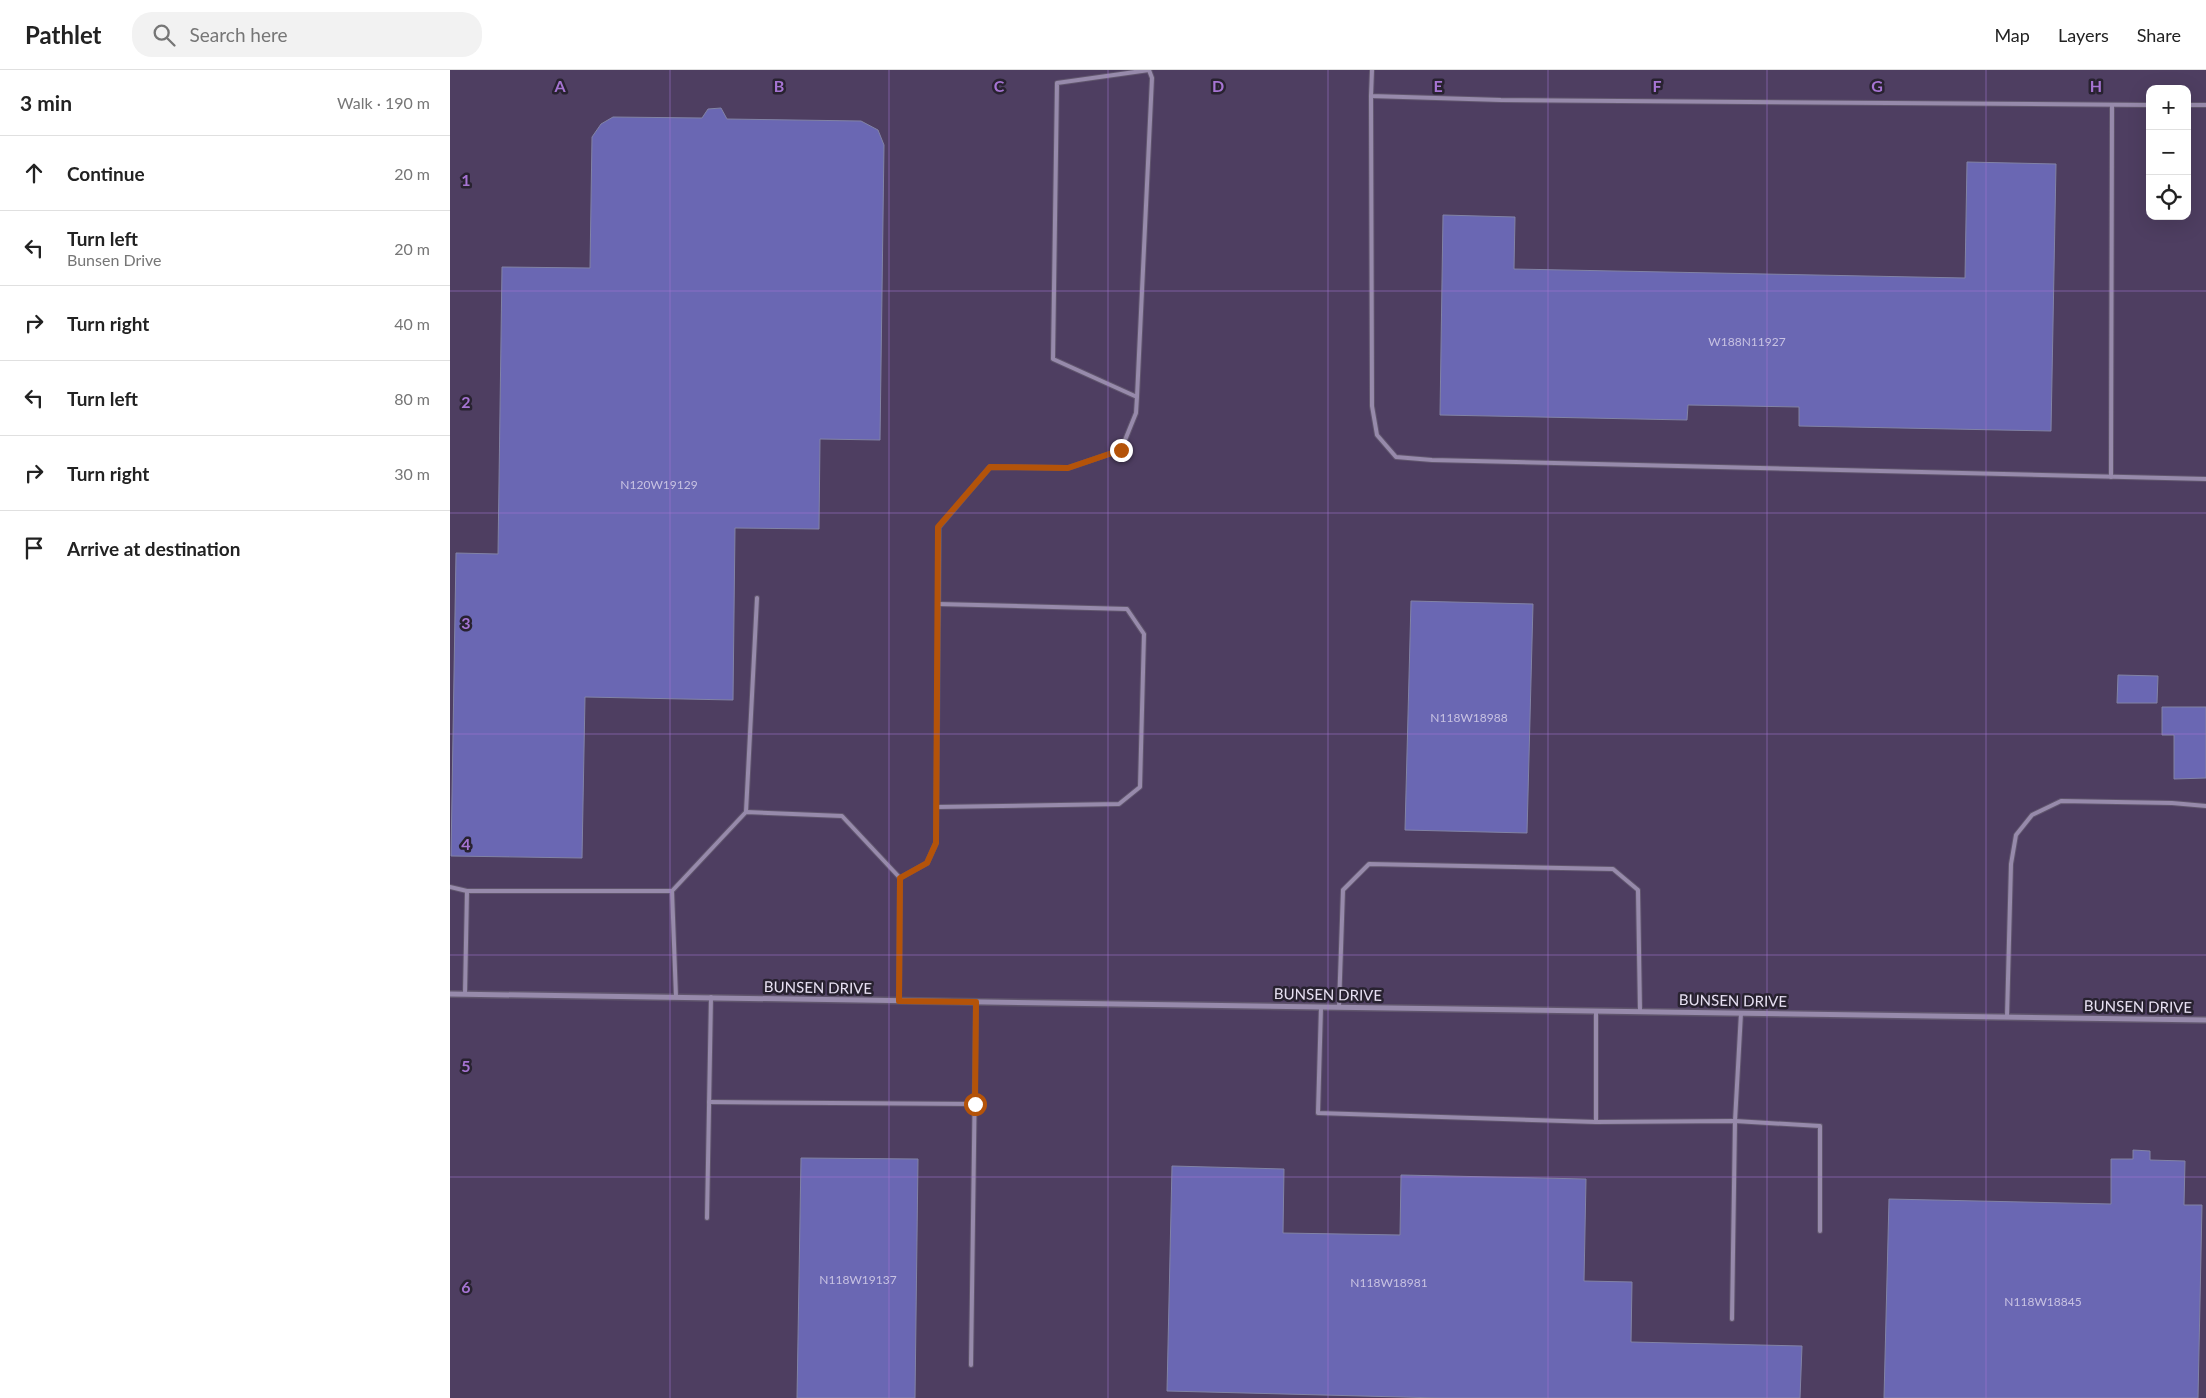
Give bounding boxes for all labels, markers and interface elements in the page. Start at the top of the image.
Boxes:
search box [132,12,482,57]
text: Pathlet [25,20,102,49]
icon: search [150,21,178,49]
text: Search here [190,23,288,46]
text: Map [1994,24,2030,46]
text: Layers [2058,24,2109,46]
text: Share [2137,24,2181,46]
text: A [553,76,566,95]
text: B [774,76,784,95]
text: C [994,76,1005,95]
text: D [1212,76,1224,95]
text: E [1433,76,1443,95]
text: F [1652,76,1662,95]
text: G [1871,76,1883,95]
text: H [2090,76,2102,95]
map controls [2146,85,2191,220]
button: + [2146,85,2191,130]
text: 3 min [20,90,72,115]
text: Walk · 190 m [337,93,430,112]
button: − [2146,130,2191,175]
icon: ahead [20,159,48,187]
text: Continue [67,162,145,185]
text: 20 m [394,164,430,183]
text: 1 [461,170,471,189]
button: locate [2146,175,2191,220]
text: Turn left [67,227,138,250]
icon: left [20,234,48,262]
text: 20 m [394,239,430,258]
text: Bunsen Drive [67,250,162,269]
icon: right [20,309,48,337]
text: Turn right [67,312,149,335]
text: 40 m [394,314,430,333]
house number: W188N11927 [1708,334,1786,349]
icon: left [20,384,48,412]
text: Turn left [67,387,138,410]
text: 80 m [394,389,430,408]
text: 2 [461,392,471,411]
route end [1110,439,1133,462]
icon: right [20,459,48,487]
text: Turn right [67,462,149,485]
text: 30 m [394,464,430,483]
house number: N120W19129 [620,477,698,492]
icon: arrive [20,534,48,562]
text: Arrive at destination [67,537,240,560]
text: 3 [461,613,471,632]
house number: N118W18988 [1430,710,1508,725]
text: 4 [461,834,471,853]
street label: BUNSEN DRIVE [764,977,872,997]
street label: BUNSEN DRIVE [1274,984,1382,1004]
street label: BUNSEN DRIVE [1679,990,1787,1010]
street label: BUNSEN DRIVE [2084,996,2192,1016]
text: 5 [461,1056,471,1075]
route start [964,1093,987,1116]
house number: N118W19137 [819,1272,897,1287]
house number: N118W18981 [1350,1275,1428,1290]
text: 6 [461,1277,471,1296]
house number: N118W18845 [2004,1294,2082,1309]

